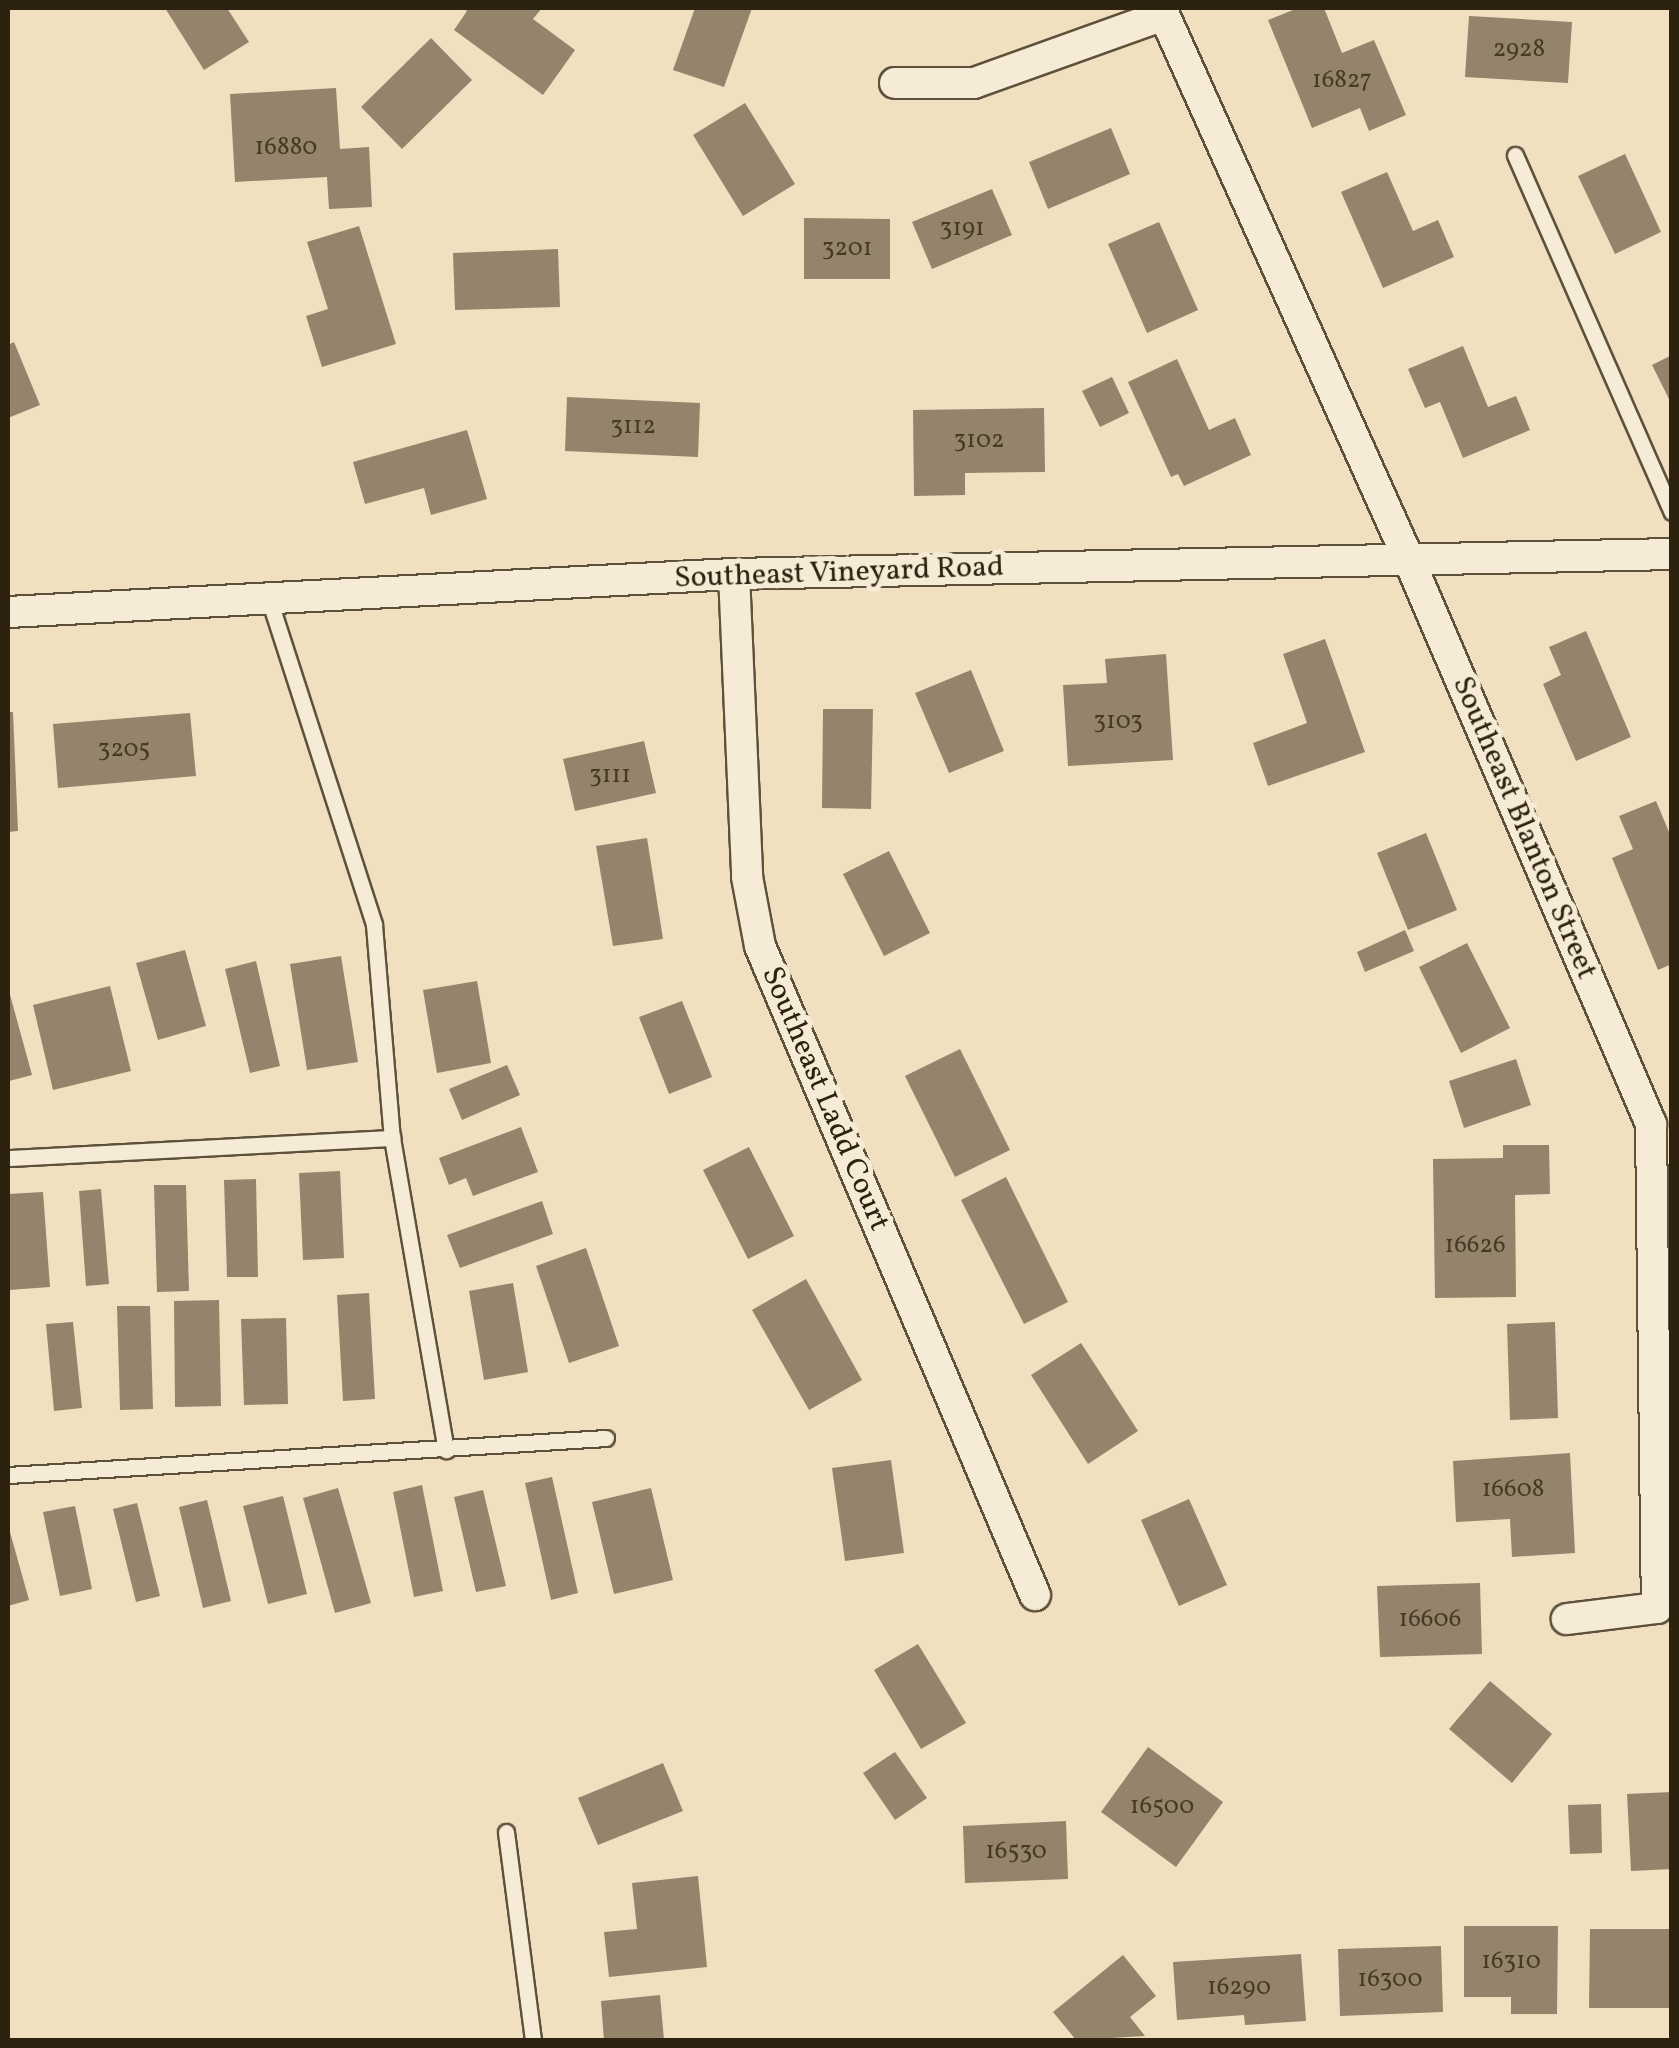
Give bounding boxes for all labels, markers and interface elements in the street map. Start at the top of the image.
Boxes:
house number: 2928 [1493,35,1545,65]
house number: 16827 [1312,66,1372,96]
house number: 16880 [255,133,317,163]
house number: 3191 [939,214,985,244]
house number: 3201 [822,234,872,264]
house number: 3112 [610,412,656,442]
house number: 3102 [954,426,1004,456]
street label: Southeast Vineyard Road [673,549,1005,597]
street label: Southeast Blanton Street [1444,671,1604,985]
house number: 3103 [1093,707,1143,737]
house number: 3205 [98,735,150,765]
house number: 3111 [589,761,631,791]
street label: Southeast Ladd Court [753,961,897,1237]
house number: 16626 [1444,1231,1506,1261]
house number: 16608 [1482,1475,1544,1505]
house number: 16606 [1399,1605,1461,1635]
house number: 16500 [1130,1792,1194,1822]
house number: 16530 [985,1837,1047,1867]
house number: 16310 [1481,1947,1541,1977]
house number: 16300 [1358,1965,1422,1995]
house number: 16290 [1207,1973,1271,2003]

